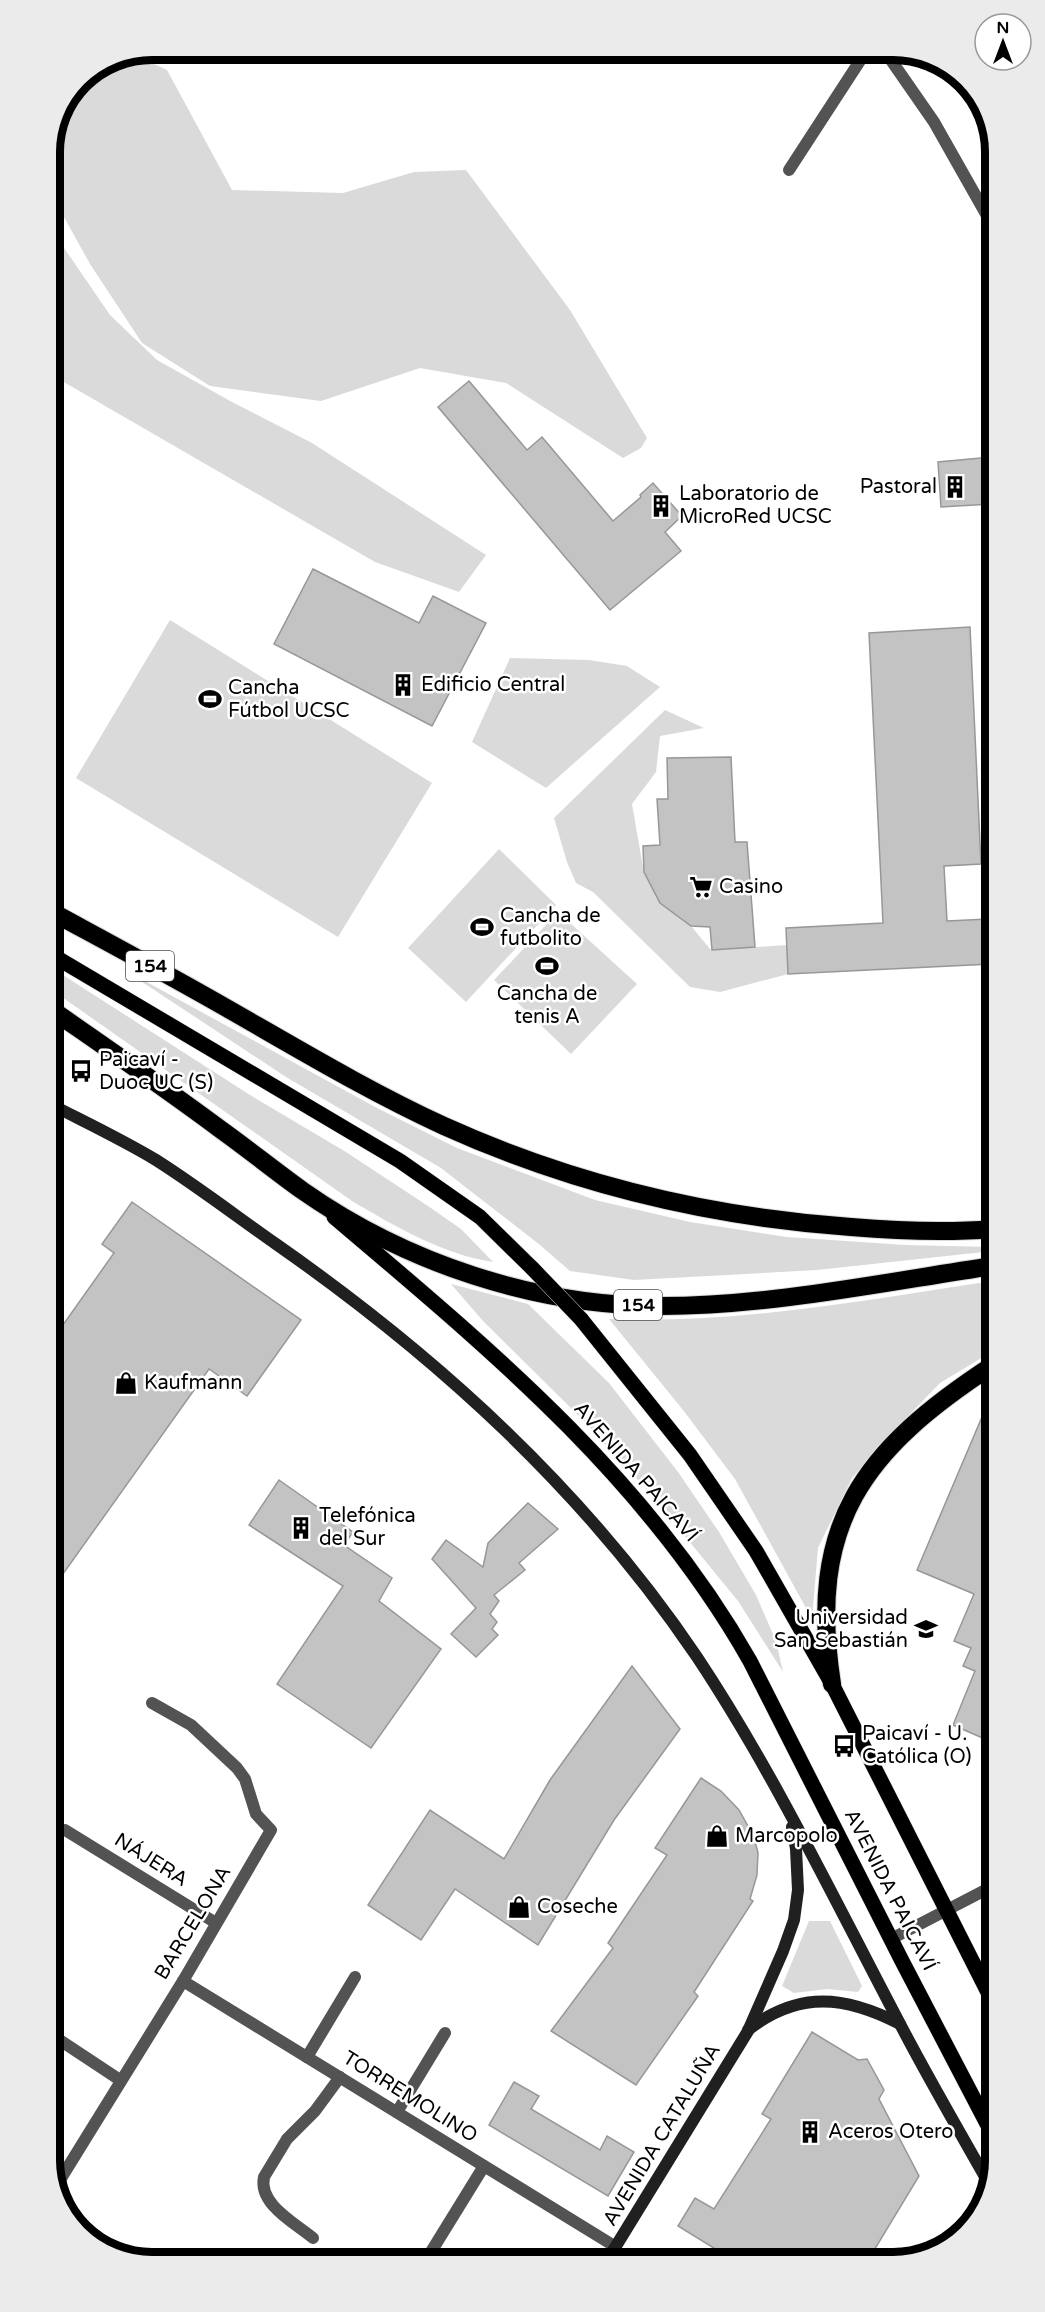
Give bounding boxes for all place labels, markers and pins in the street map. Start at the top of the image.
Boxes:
building icon: Pastoral [942,474,968,500]
place label: Pastoral [860,475,937,499]
place label: Laboratorio de MicroRed UCSC [679,482,832,529]
building icon: Laboratorio de MicroRed UCSC [648,493,674,519]
building icon: Edificio Central [390,672,416,698]
place label: Edificio Central [421,673,565,697]
place label: Cancha Fútbol UCSC [228,676,350,723]
sports icon: Cancha Fútbol UCSC [197,686,223,712]
supermarket icon: Casino [688,874,714,900]
place label: Casino [719,875,783,899]
place label: Cancha de futbolito [500,904,601,951]
sports icon: Cancha de futbolito [469,914,495,940]
sports icon: Cancha de tenis A [534,953,560,979]
place label: Cancha de tenis A [497,982,597,1029]
place label: Paicaví - Duoc UC (S) [99,1048,213,1095]
bus stop icon: Paicaví - Duoc UC (S) [68,1058,94,1084]
shop icon: Kaufmann [113,1370,139,1396]
place label: Kaufmann [144,1371,242,1395]
place label: Telefónica del Sur [319,1504,416,1551]
building icon: Telefónica del Sur [288,1515,314,1541]
place label: Universidad San Sebastián [774,1606,908,1653]
school or university icon: Universidad San Sebastián [913,1616,939,1642]
place label: Paicaví - U. Católica (O) [862,1722,972,1769]
bus stop icon: Paicaví - U. Católica (O) [831,1733,857,1759]
shop icon: Marcopolo [704,1823,730,1849]
place label: Marcopolo [735,1824,838,1848]
shop icon: Coseche [506,1894,532,1920]
place label: Coseche [537,1895,618,1919]
building icon: Aceros Otero [797,2119,823,2145]
place label: Aceros Otero [828,2120,953,2144]

